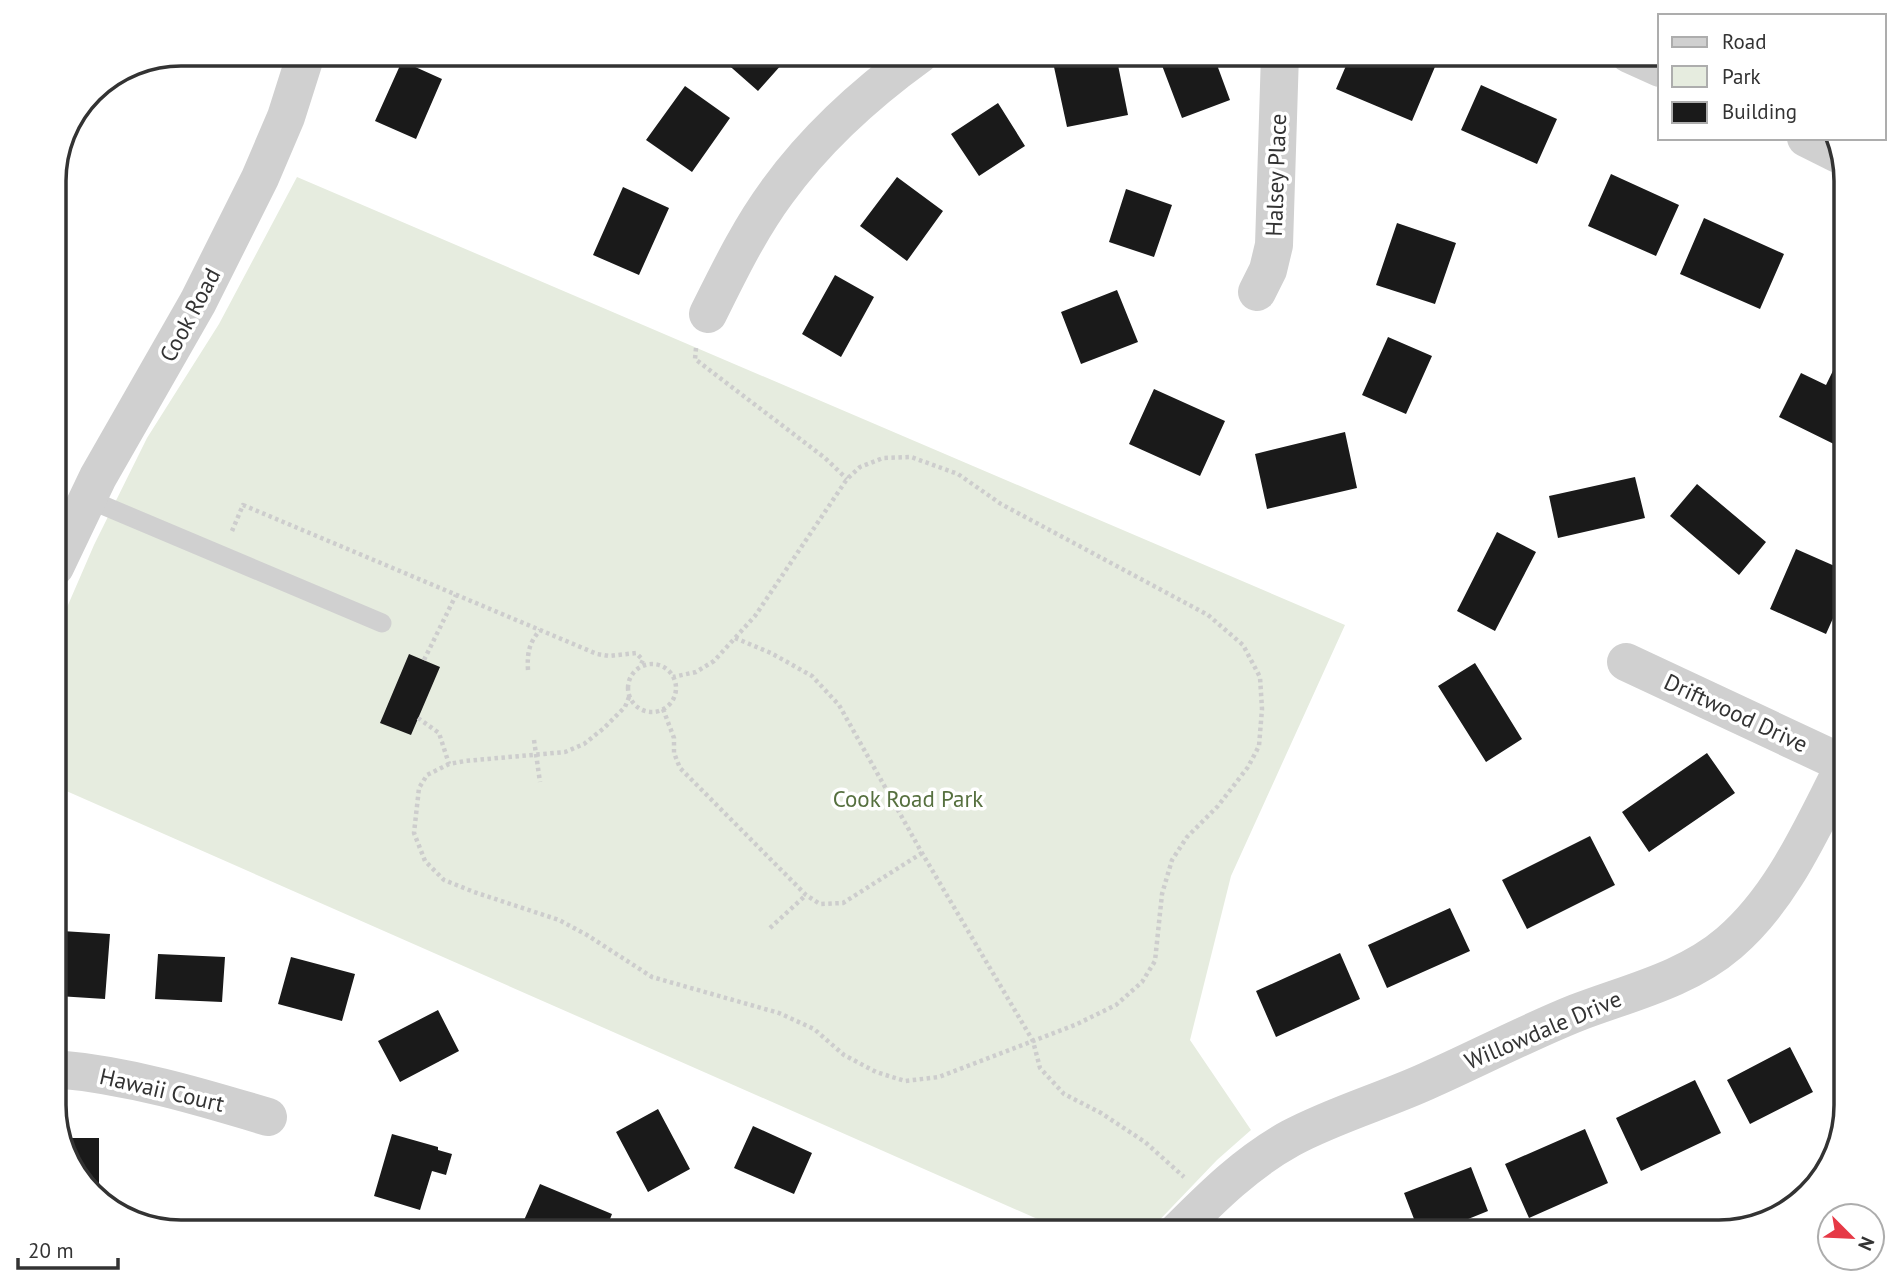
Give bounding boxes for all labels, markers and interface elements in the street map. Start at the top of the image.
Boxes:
legend [1658,14,1886,140]
text: Road [1722,28,1766,55]
text: Park [1722,63,1761,90]
text: Building [1722,98,1797,125]
street label: Halsey Place [1259,113,1292,237]
street label: Cook Road [153,263,226,367]
street label: Driftwood Drive [1660,667,1813,758]
park label: Cook Road Park [833,784,983,813]
street label: Willowdale Drive [1460,983,1626,1076]
street label: Hawaii Court [97,1061,227,1118]
north arrow [1816,1202,1886,1272]
scale bar [18,1226,117,1270]
text: N [1853,1233,1880,1254]
text: 20 m [28,1237,74,1264]

